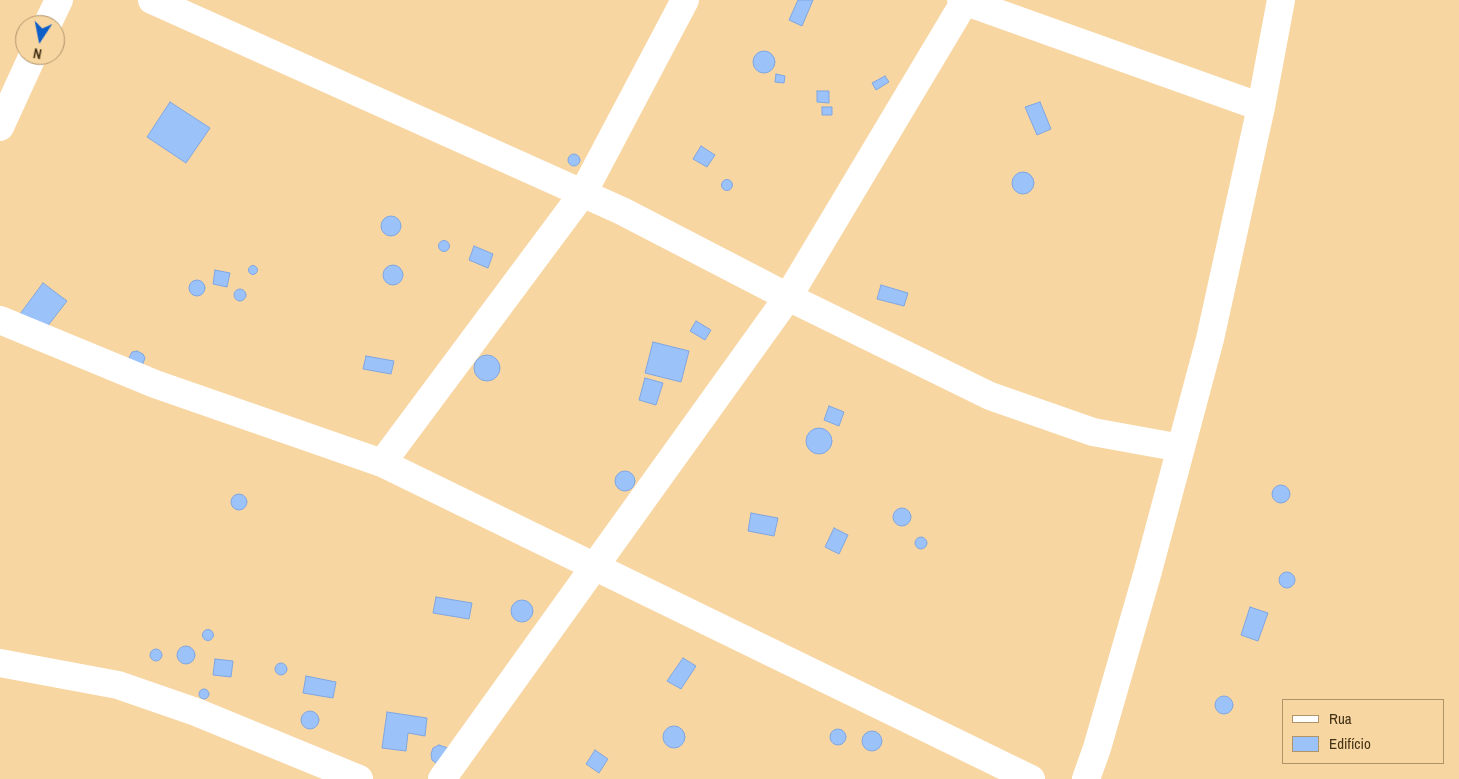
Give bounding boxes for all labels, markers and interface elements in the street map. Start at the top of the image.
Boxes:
north arrow [15,15,65,65]
text: N [32,44,43,63]
legend [1282,699,1444,764]
text: Rua [1329,708,1352,729]
text: Edifício [1329,733,1371,754]

